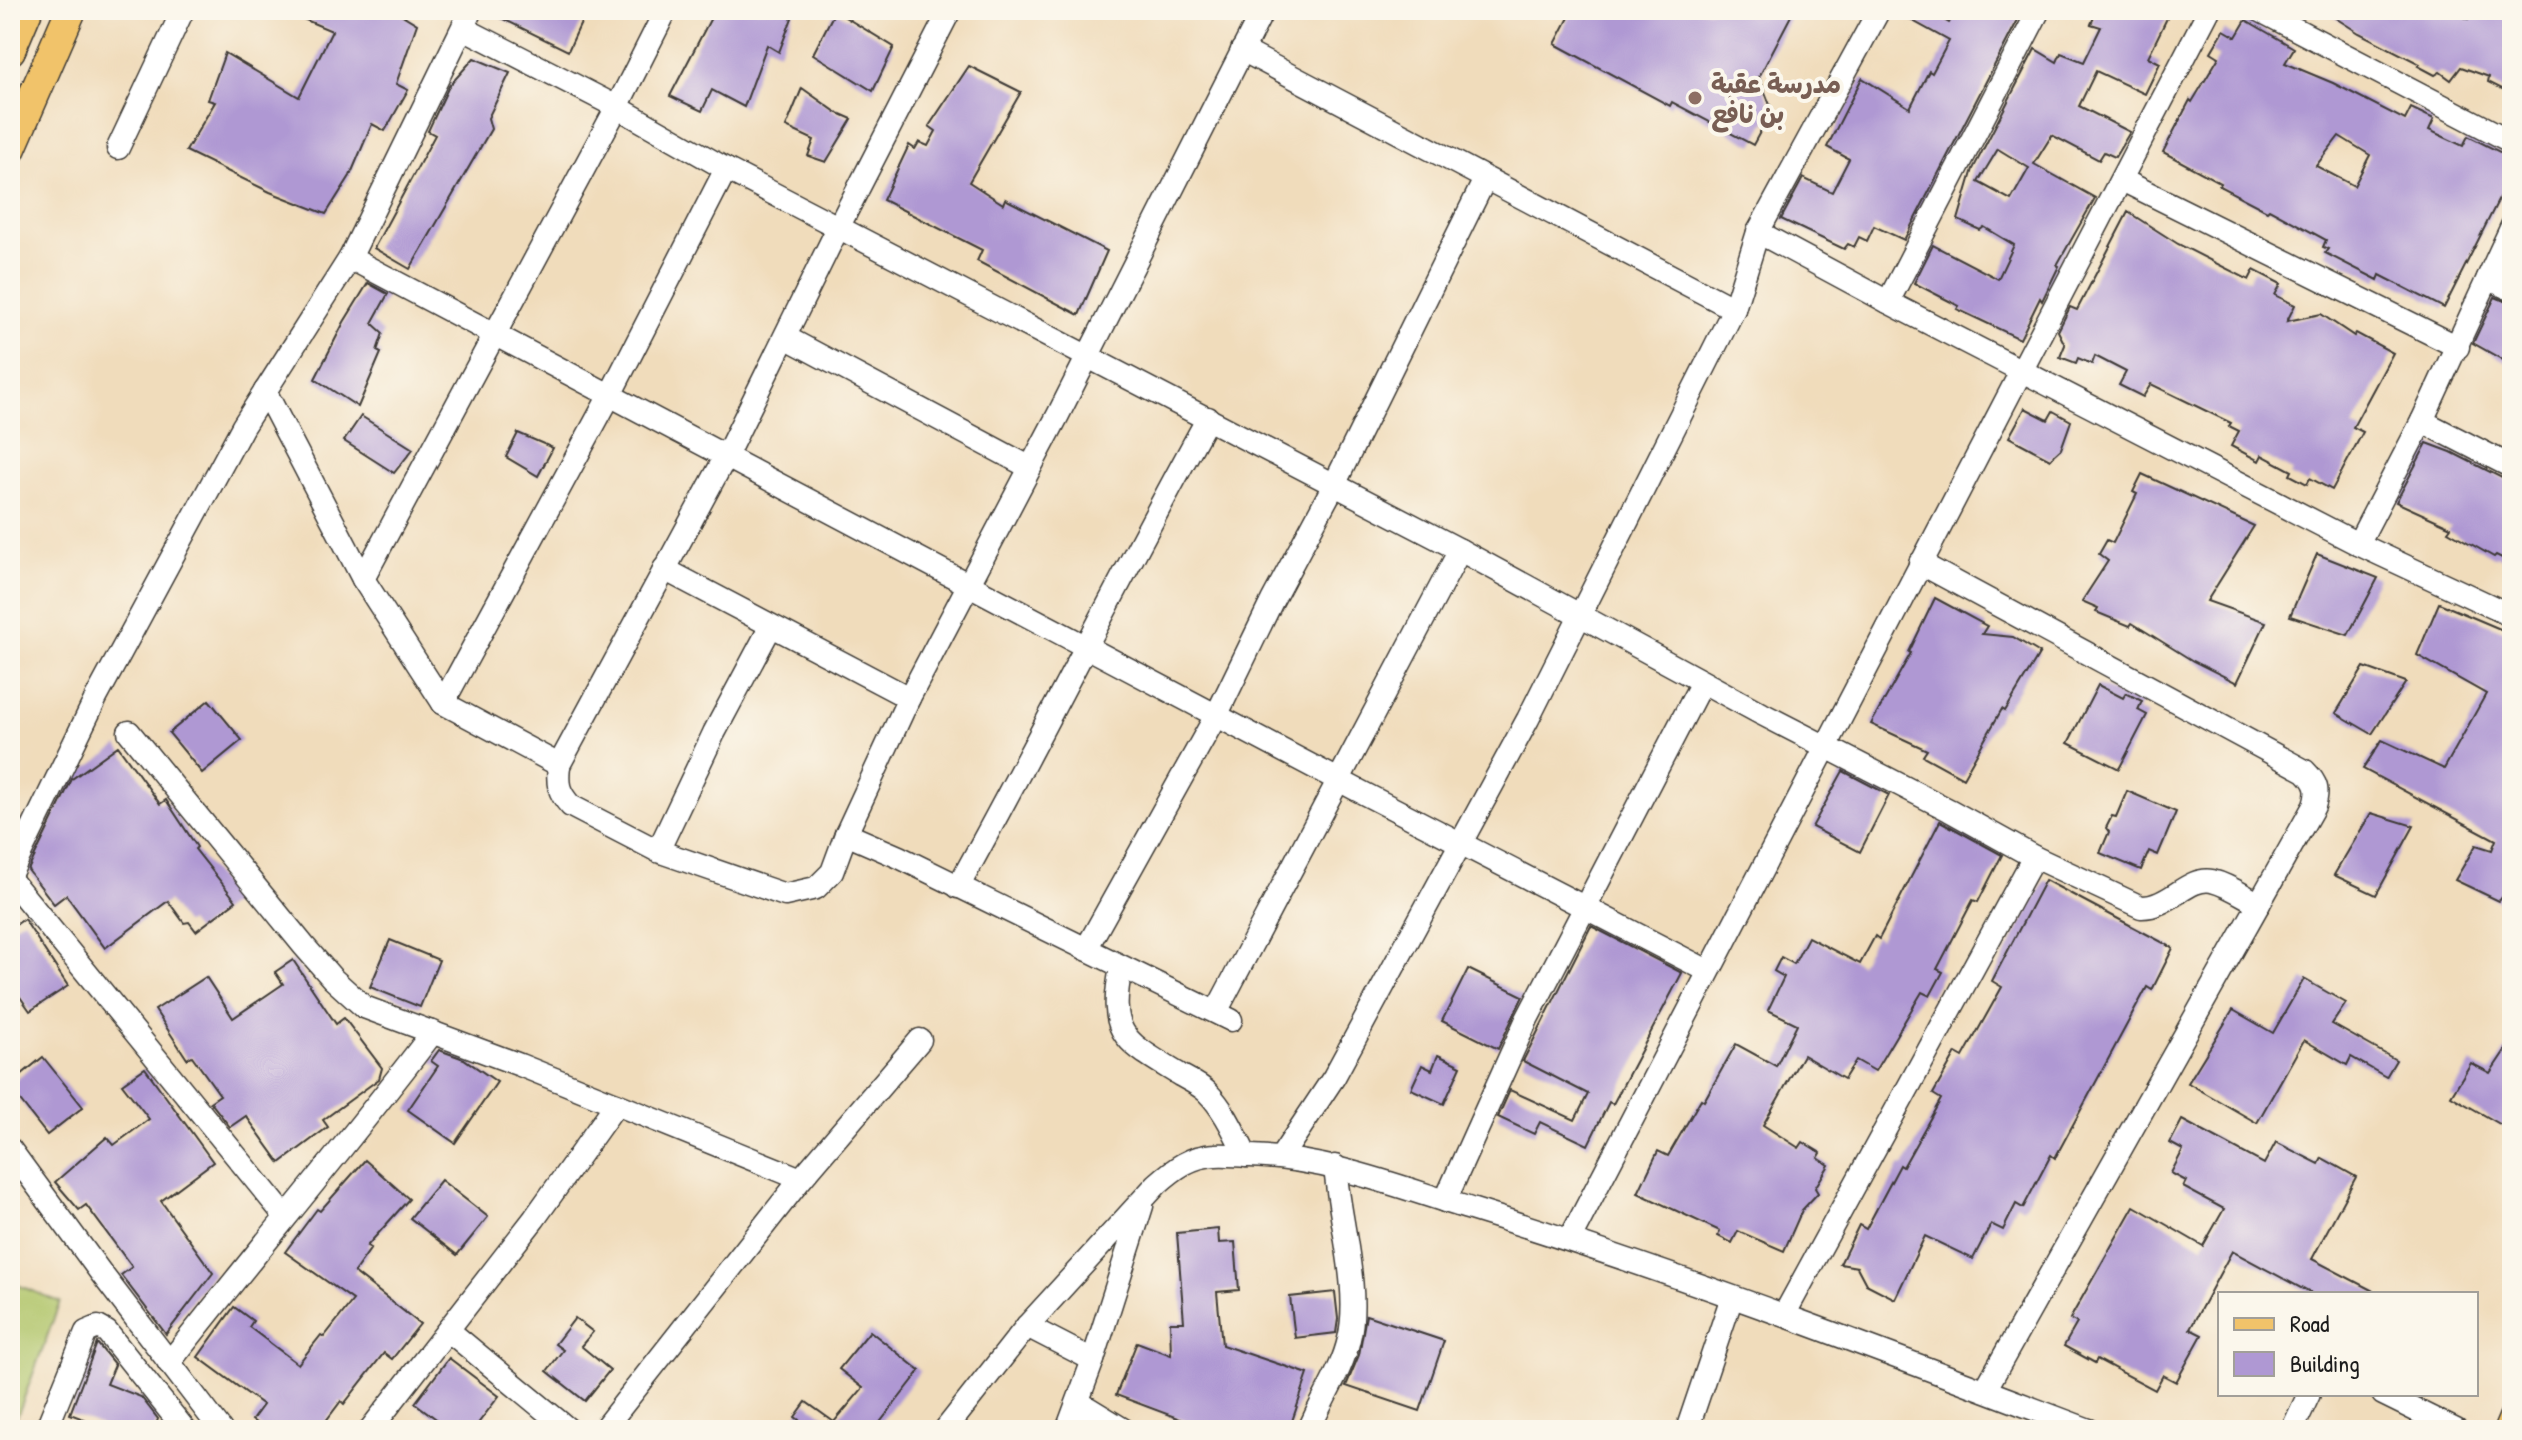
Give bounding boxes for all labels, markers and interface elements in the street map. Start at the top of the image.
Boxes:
place label: مدرسة عقبة بن نافع [1711,66,1841,133]
marker: مدرسة عقبة بن نافع [1686,89,1704,107]
legend [2218,1292,2478,1396]
text: Road [2290,1307,2329,1339]
text: Building [2290,1347,2360,1379]

